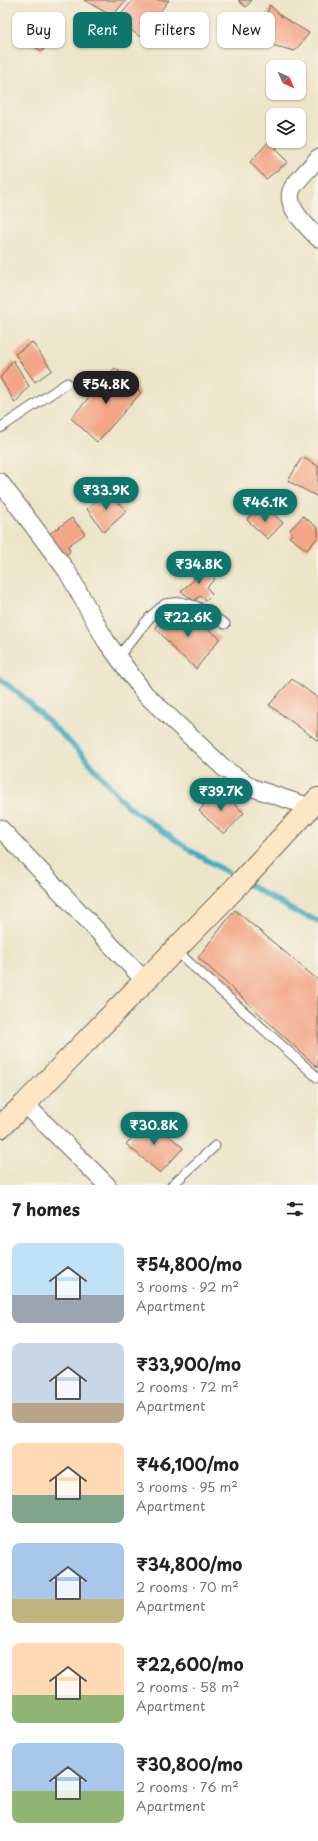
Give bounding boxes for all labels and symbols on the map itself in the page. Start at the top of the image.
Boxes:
north arrow [266,60,306,100]
pin: ₹54.8K [73,371,139,405]
pin: ₹33.9K [73,477,139,511]
pin: ₹46.1K [232,489,298,523]
pin: ₹34.8K [166,551,232,585]
pin: ₹22.6K [155,604,221,638]
pin: ₹39.7K [188,778,254,812]
pin: ₹30.8K [121,1112,187,1146]

